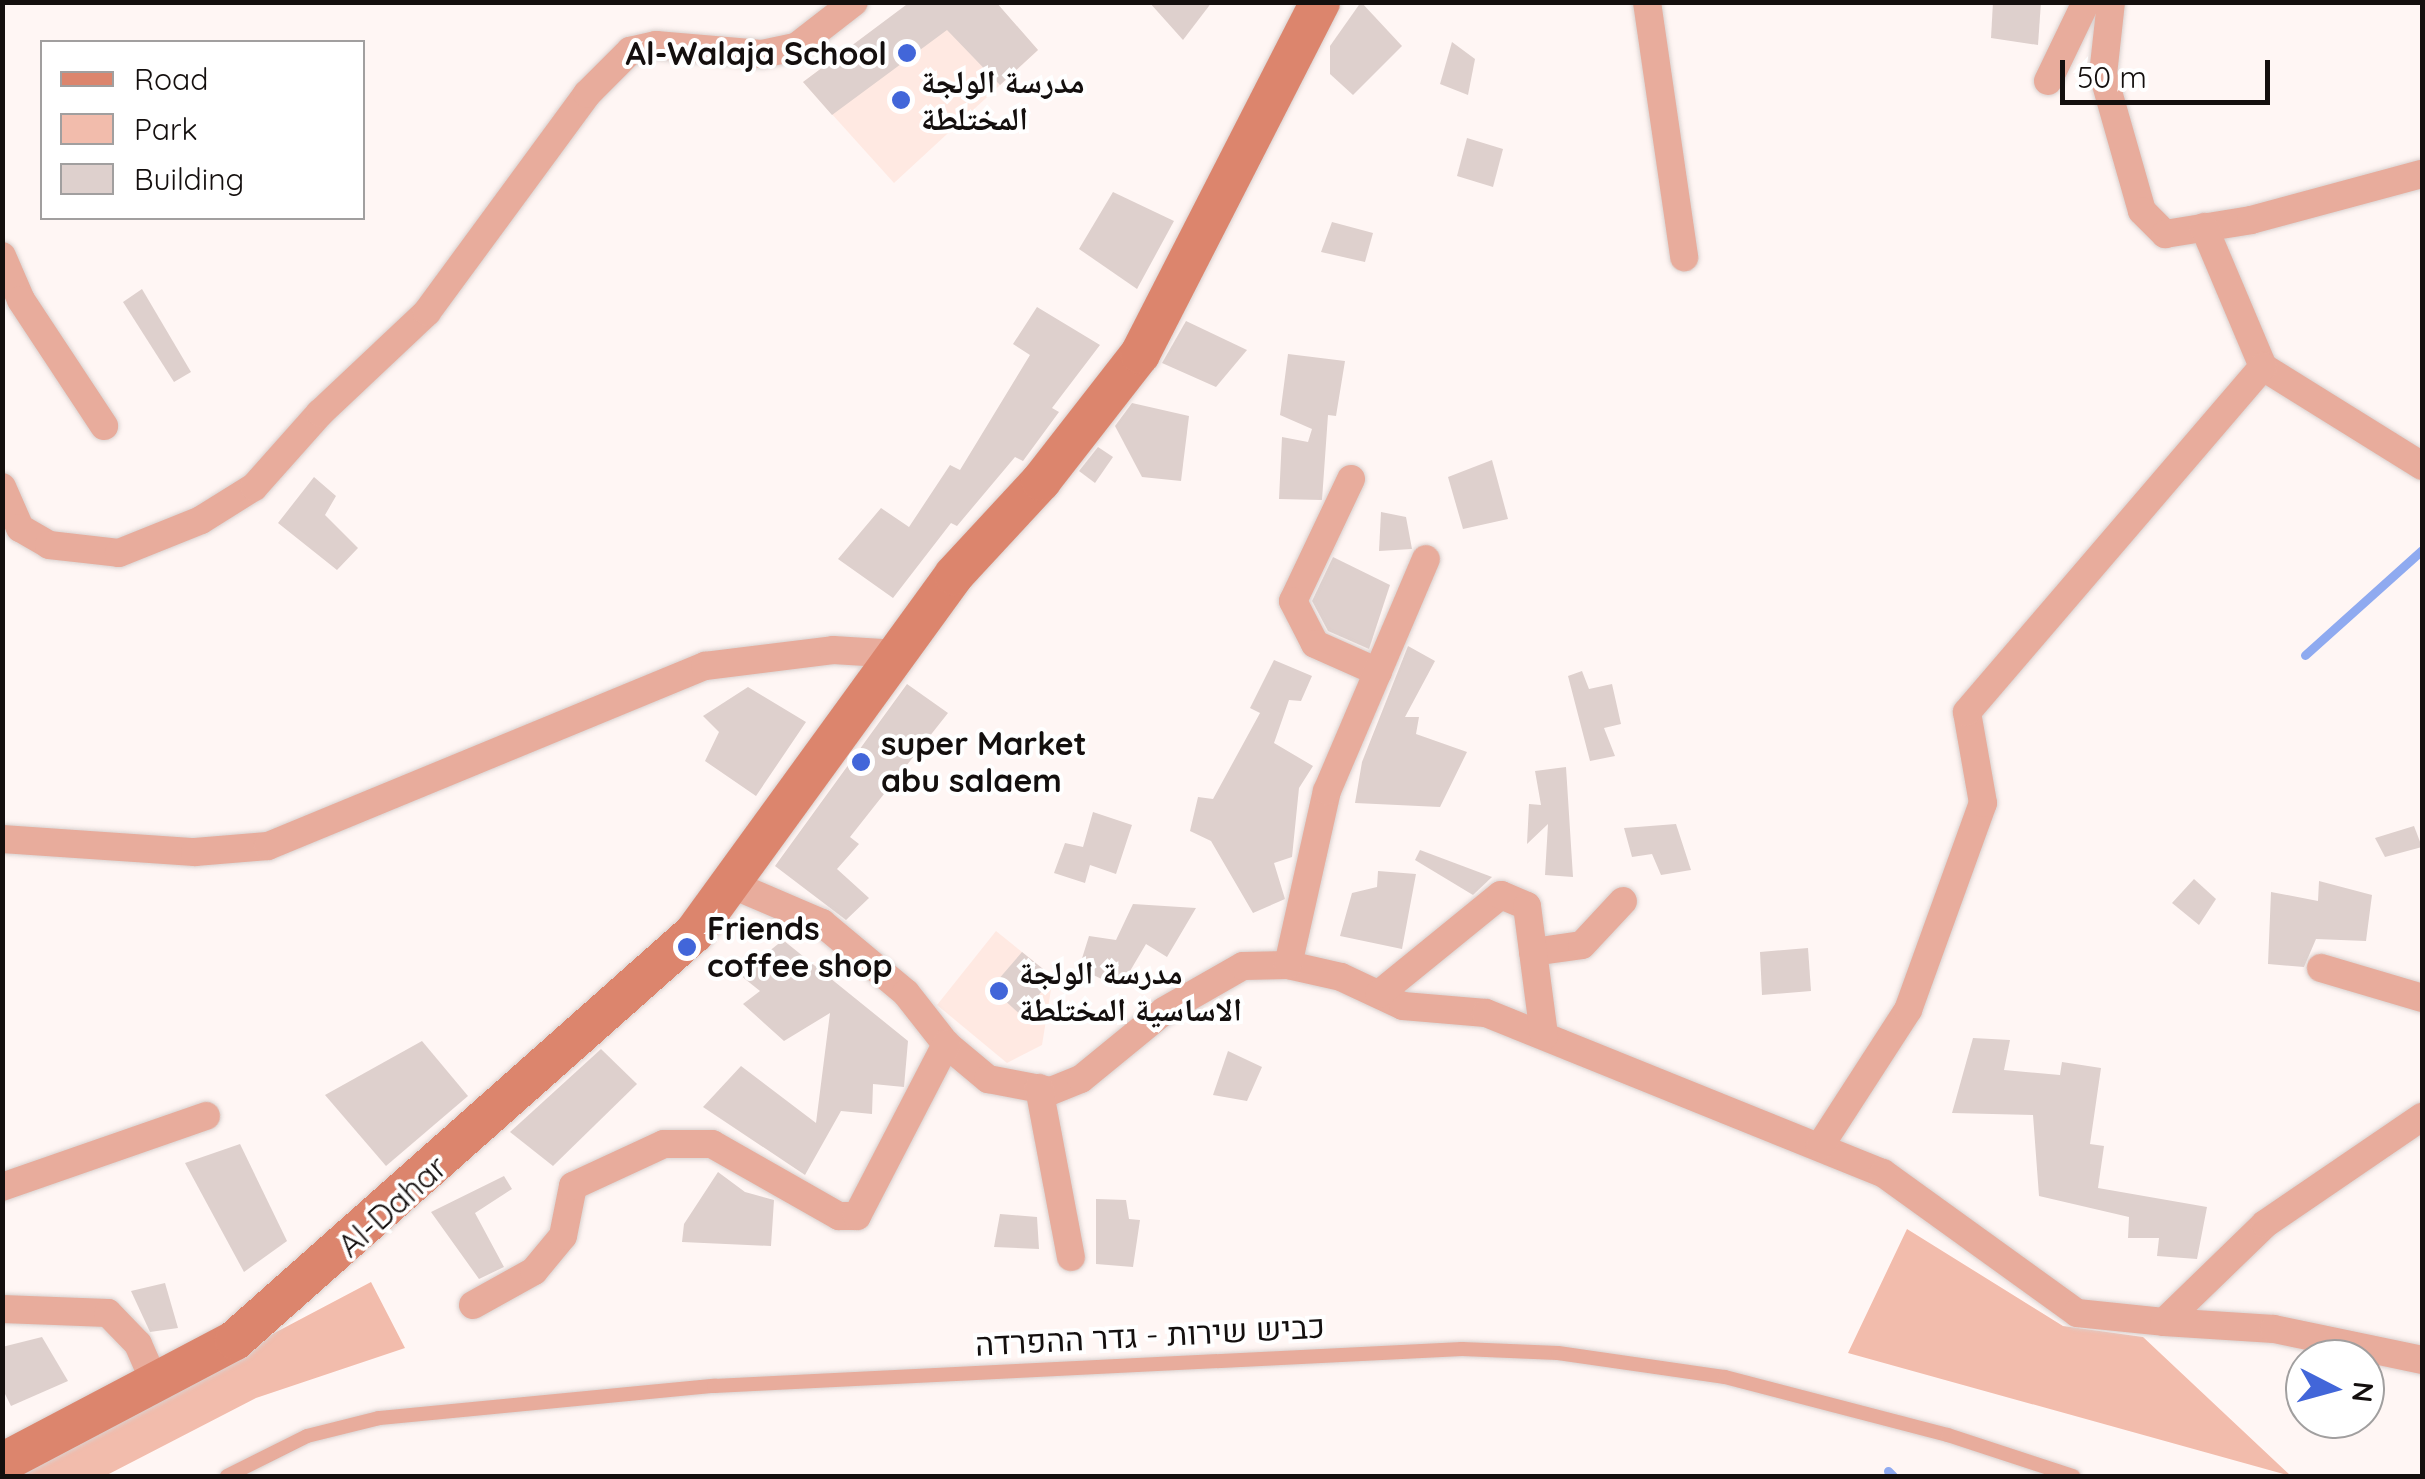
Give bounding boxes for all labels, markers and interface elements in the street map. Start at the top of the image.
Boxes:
place label: Al-Walaja School [626,34,887,72]
legend [40,40,365,220]
scale bar [2065,40,2275,102]
marker: Al-Walaja School [896,42,918,64]
text: 50 m [2077,58,2147,96]
text: Road [134,60,208,98]
place label: مدرسة الولجة المختلطة [921,63,1085,138]
marker: مدرسة الولجة المختلطة [890,89,912,111]
text: Park [134,110,198,148]
text: Building [134,160,244,198]
place label: super Market abu salaem [881,725,1087,800]
marker: super Market abu salaem [850,751,872,773]
place label: Friends coffee shop [707,910,893,985]
marker: Friends coffee shop [676,936,698,958]
place label: مدرسة الولجة الاساسية المختلطة [1019,954,1242,1029]
marker: مدرسة الولجة الاساسية المختلطة [988,980,1010,1002]
street label: Al-Dahar [330,1147,454,1265]
street label: כביש שירות - גדר ההפרדה [974,1307,1326,1363]
north arrow [2285,1339,2385,1439]
text: N [2345,1380,2382,1404]

